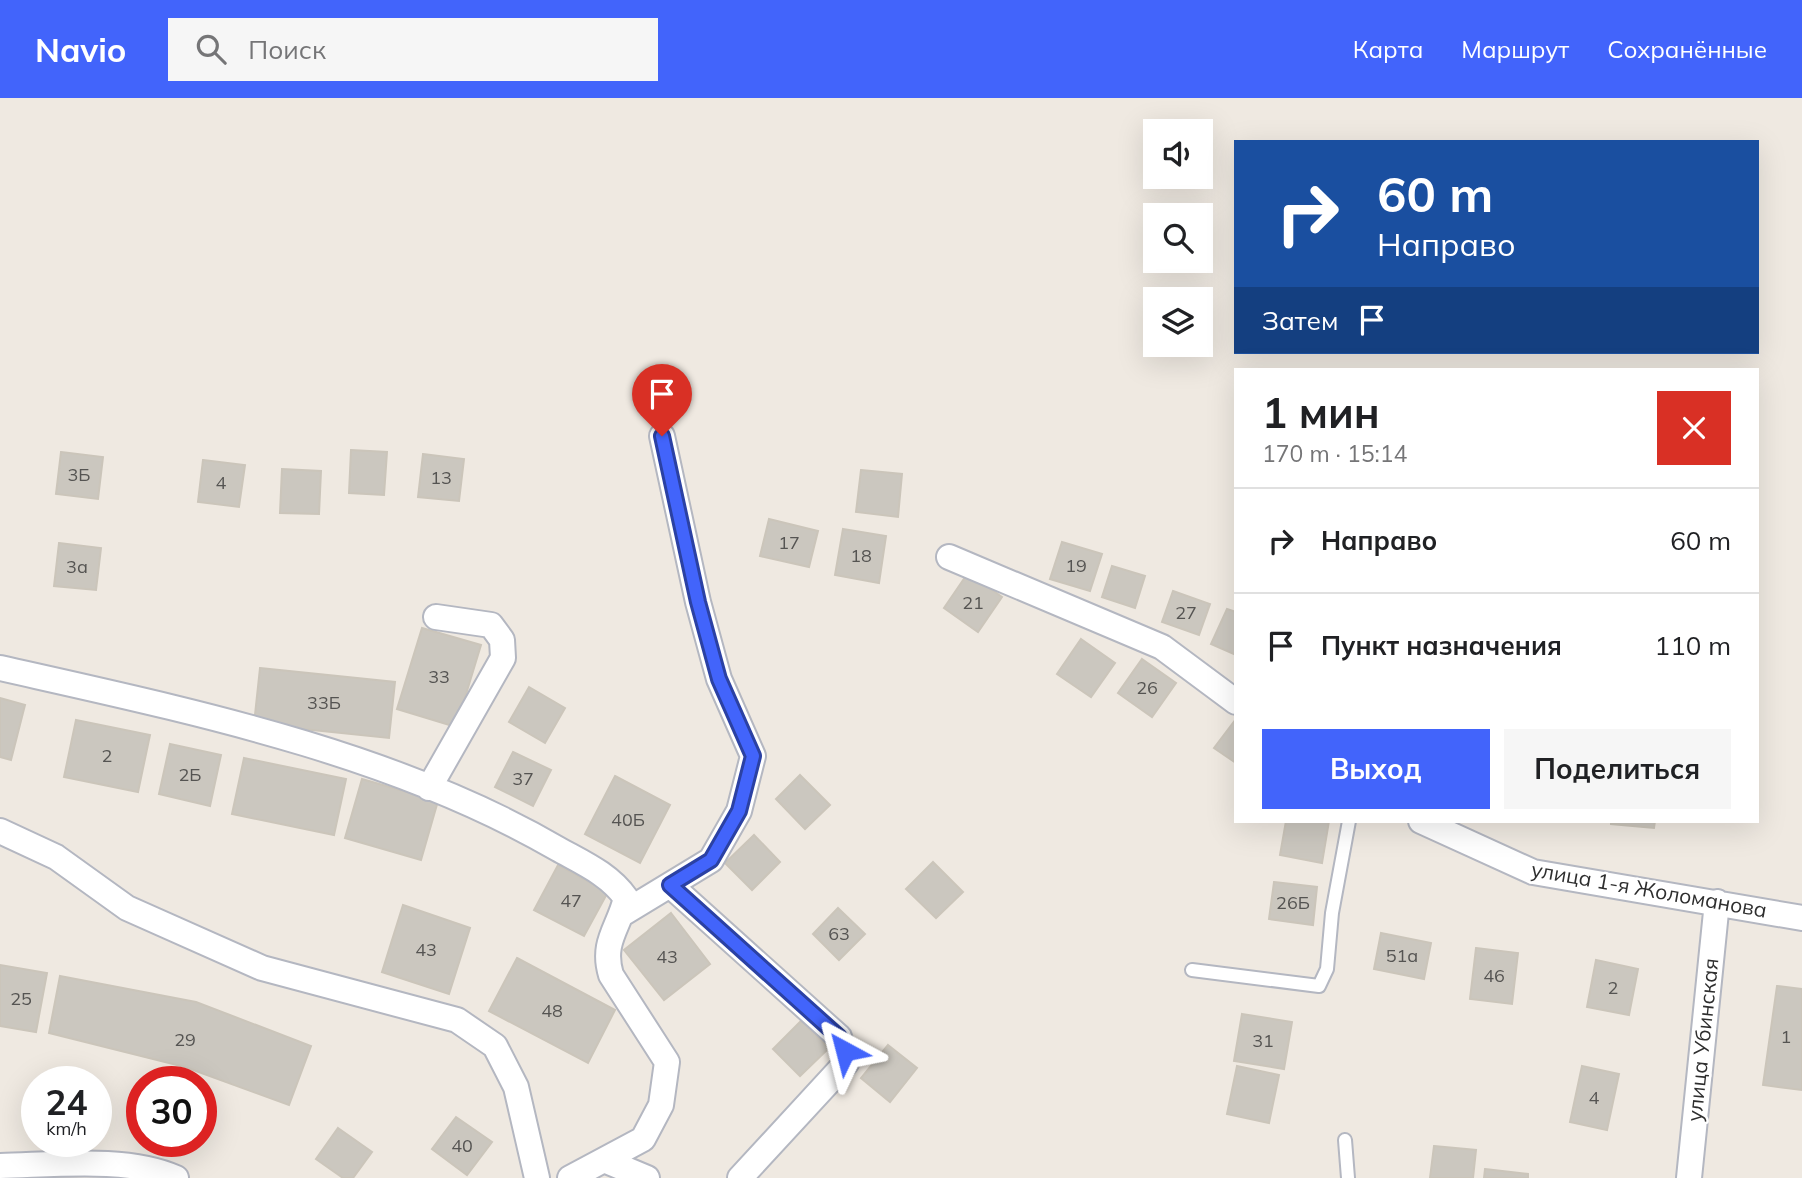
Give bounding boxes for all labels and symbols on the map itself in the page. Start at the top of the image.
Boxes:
pin [632,364,692,436]
house number: 3Б [68,463,91,486]
house number: 13 [430,466,452,489]
house number: 4 [216,471,227,494]
house number: 17 [778,531,800,554]
house number: 18 [850,544,872,567]
house number: 19 [1065,554,1087,577]
house number: 3а [66,555,88,578]
house number: 21 [962,591,984,614]
house number: 27 [1175,601,1197,624]
house number: 33 [428,665,450,688]
house number: 26 [1136,676,1158,699]
house number: 33Б [307,691,341,714]
house number: 2 [102,744,112,767]
house number: 2Б [179,763,202,786]
house number: 37 [512,767,534,790]
house number: 40Б [611,808,645,831]
street label: улица 1-я Жоломанова [1529,855,1769,923]
house number: 47 [560,889,582,912]
house number: 26Б [1276,891,1310,914]
house number: 63 [828,922,850,945]
house number: 43 [415,938,437,961]
house number: 51а [1386,944,1418,967]
house number: 43 [656,945,678,968]
street label: улица Убинская [1680,957,1724,1123]
house number: 46 [1483,964,1505,987]
house number: 2 [1608,976,1618,999]
house number: 25 [10,987,32,1010]
house number: 48 [541,999,563,1022]
position arrow [808,1014,882,1088]
house number: 1 [1781,1025,1791,1048]
house number: 29 [174,1028,196,1051]
house number: 31 [1252,1029,1274,1052]
speed limit sign: 30 [126,1066,217,1157]
house number: 4 [1589,1086,1600,1109]
house number: 40 [451,1134,473,1157]

